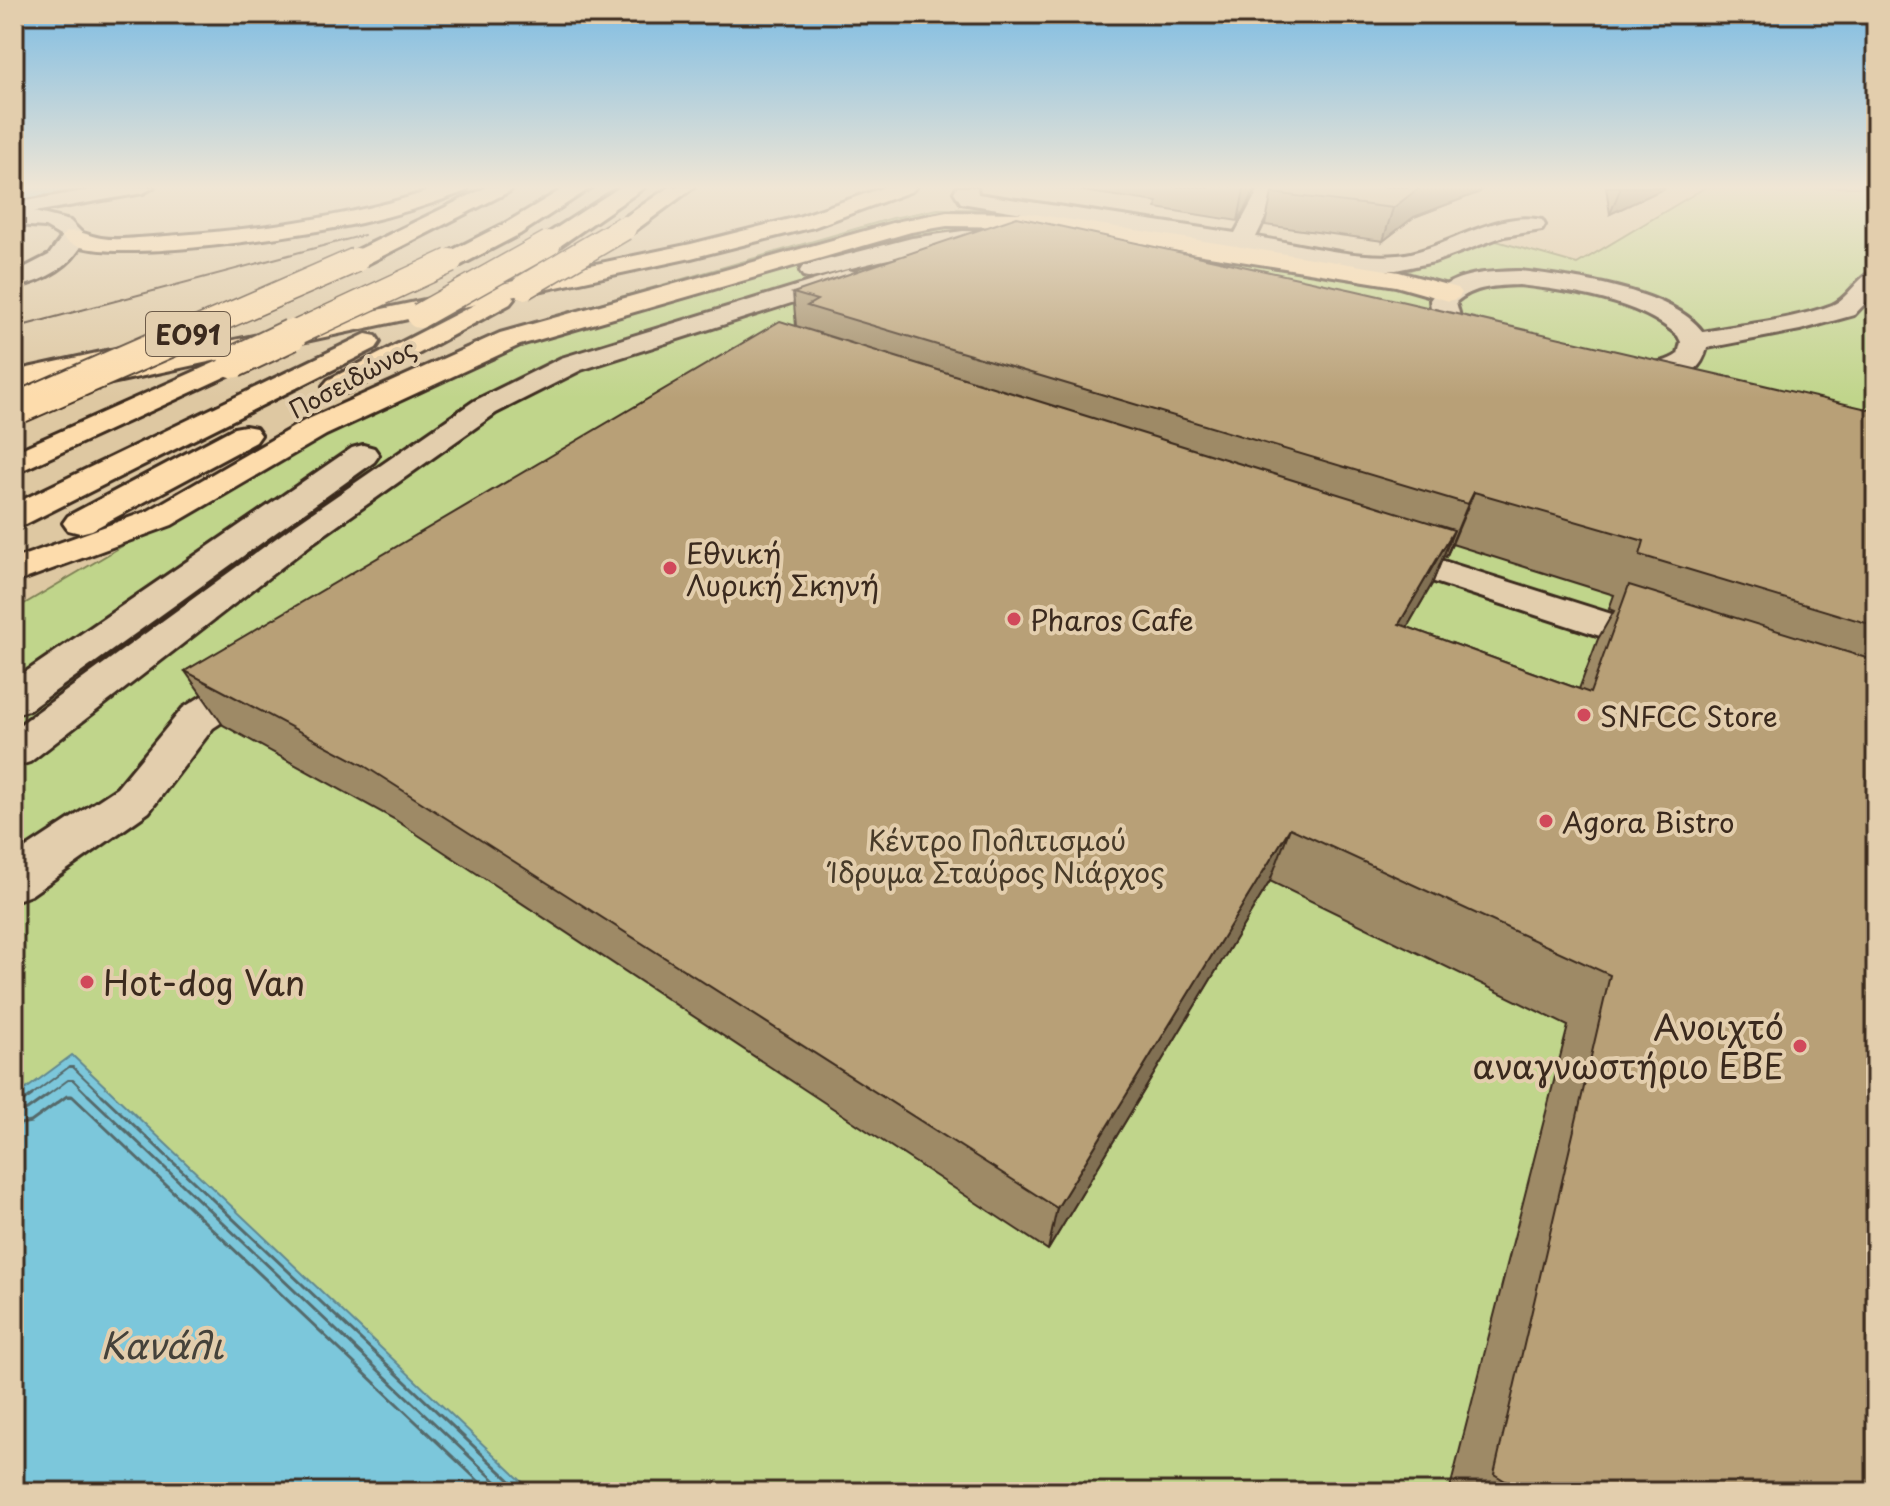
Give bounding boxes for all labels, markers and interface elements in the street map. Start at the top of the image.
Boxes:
road number: ΕΟ91 [146,312,230,356]
street label: Ποσειδώνος [282,329,422,427]
place label: Εθνική Λυρική Σκηνή [686,531,879,606]
marker: Εθνική Λυρική Σκηνή [661,559,679,577]
place label: Pharos Cafe [1030,598,1194,641]
marker: Pharos Cafe [1005,610,1023,628]
place label: SNFCC Store [1600,694,1778,737]
marker: SNFCC Store [1575,706,1593,724]
place label: Agora Bistro [1562,800,1734,843]
marker: Agora Bistro [1537,812,1555,830]
park label: Κέντρο Πολιτισμού Ίδρυμα Σταύρος Νιάρχος [827,818,1164,893]
place label: Hot-dog Van [103,956,305,1008]
marker: Hot-dog Van [78,973,96,991]
place label: Ανοιχτό αναγνωστήριο ΕΒΕ [1473,1000,1784,1091]
marker: Ανοιχτό αναγνωστήριο ΕΒΕ [1791,1037,1809,1055]
water label: Κανάλι [100,1317,225,1371]

